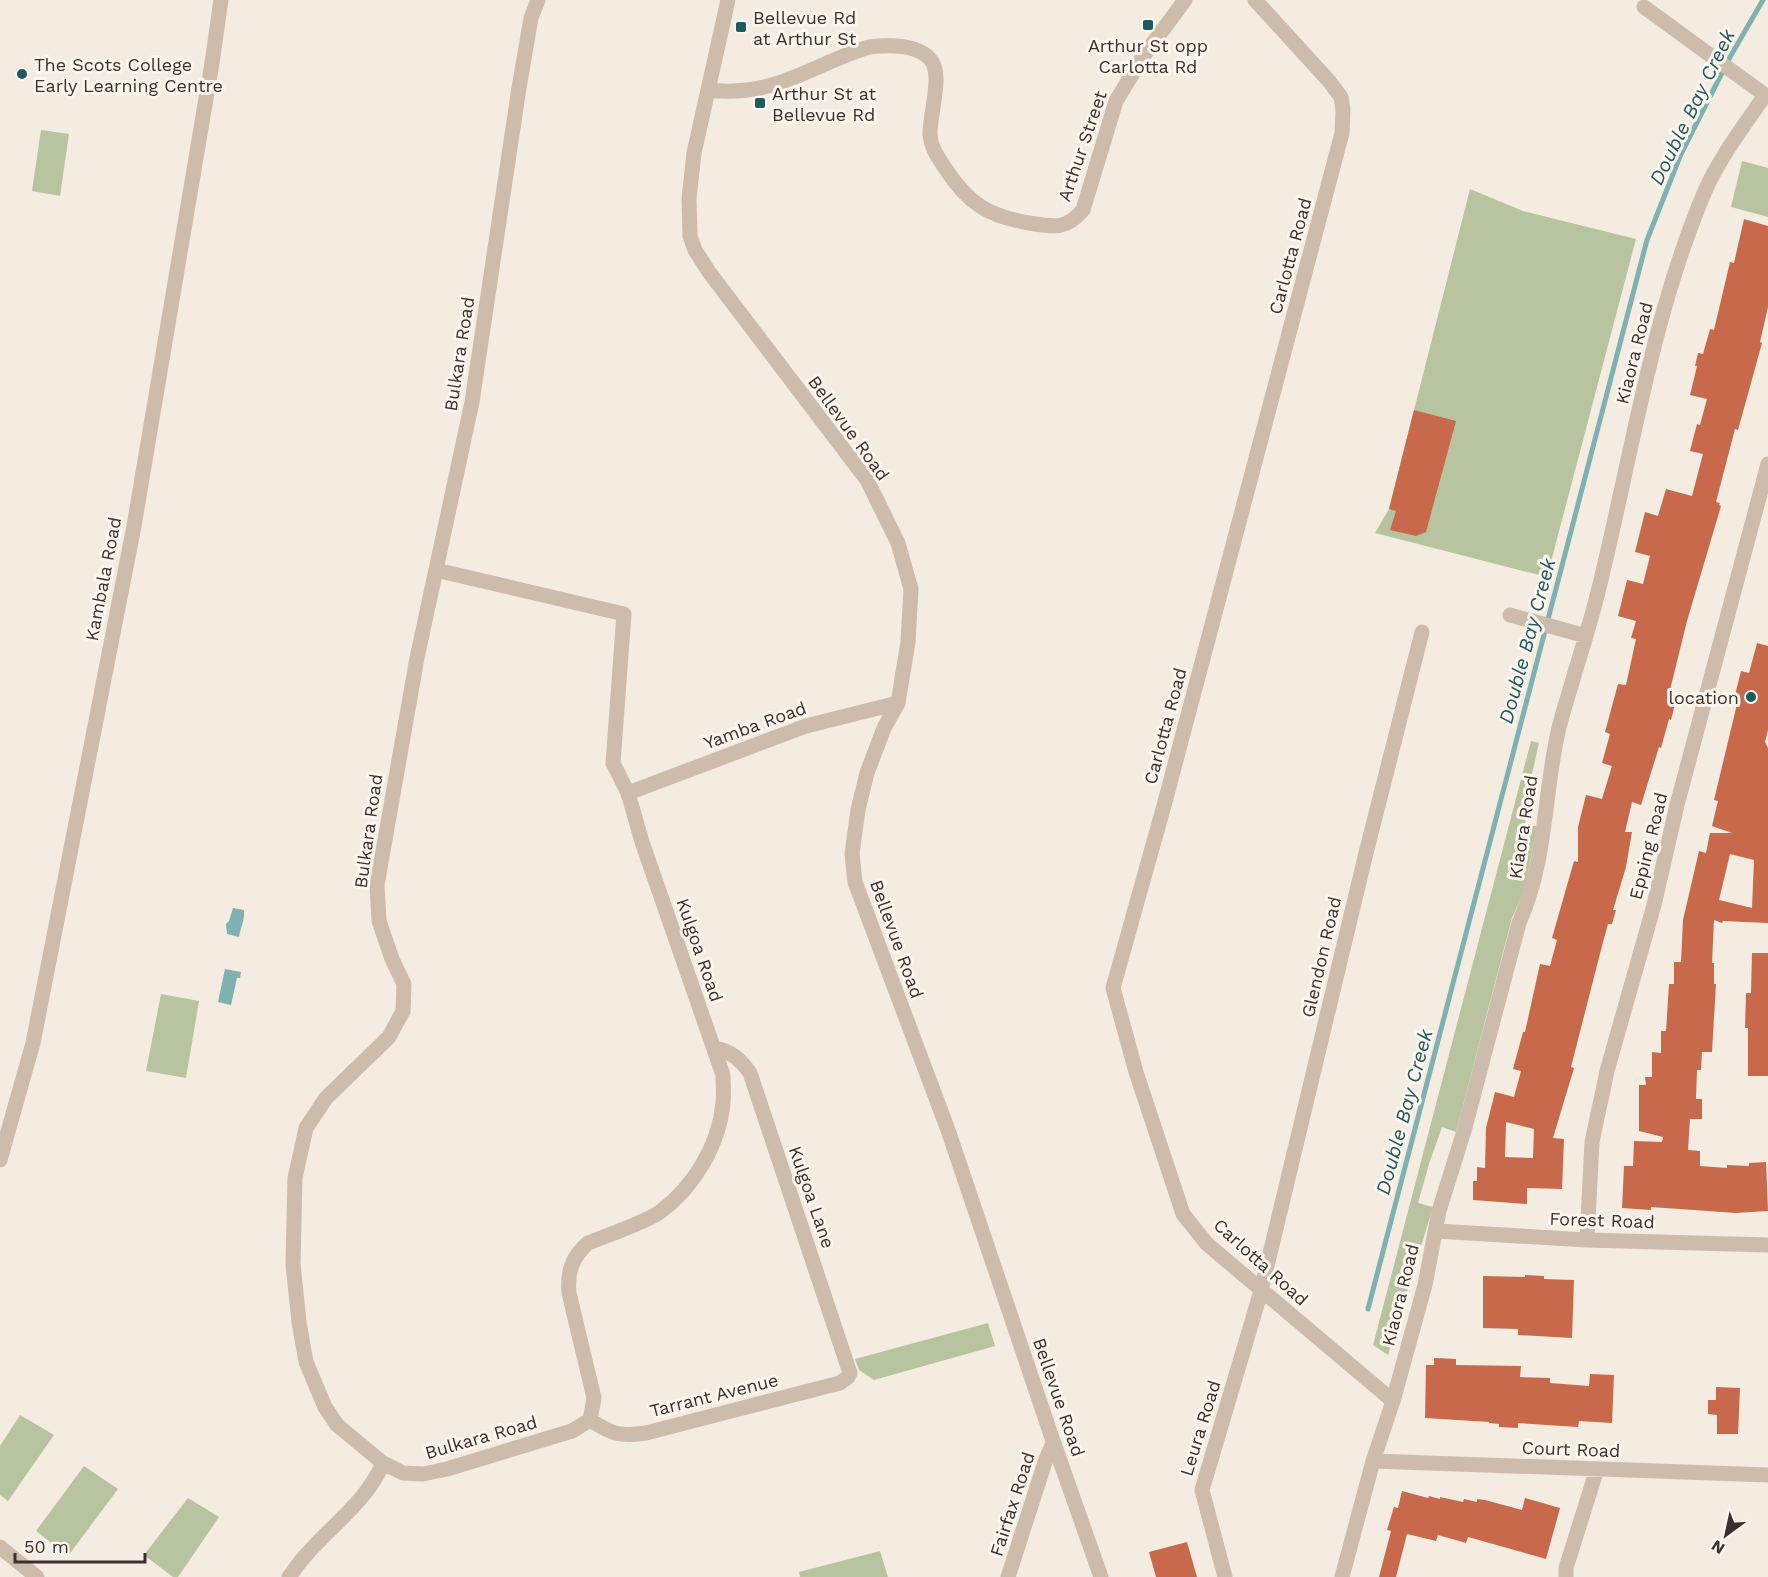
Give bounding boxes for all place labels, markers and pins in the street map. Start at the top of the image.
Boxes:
place label: Bellevue Rd at Arthur St [753,7,857,49]
marker: Arthur St opp Carlotta Rd [1141,18,1155,32]
marker: Bellevue Rd at Arthur St [734,20,748,34]
place label: Arthur St opp Carlotta Rd [1088,35,1208,77]
place label: The Scots College Early Learning Centre [34,54,223,96]
marker: The Scots College Early Learning Centre [15,67,29,81]
place label: Arthur St at Bellevue Rd [772,83,877,125]
marker: Arthur St at Bellevue Rd [753,96,767,110]
place label: location [1669,687,1739,708]
marker: location [1744,690,1758,704]

